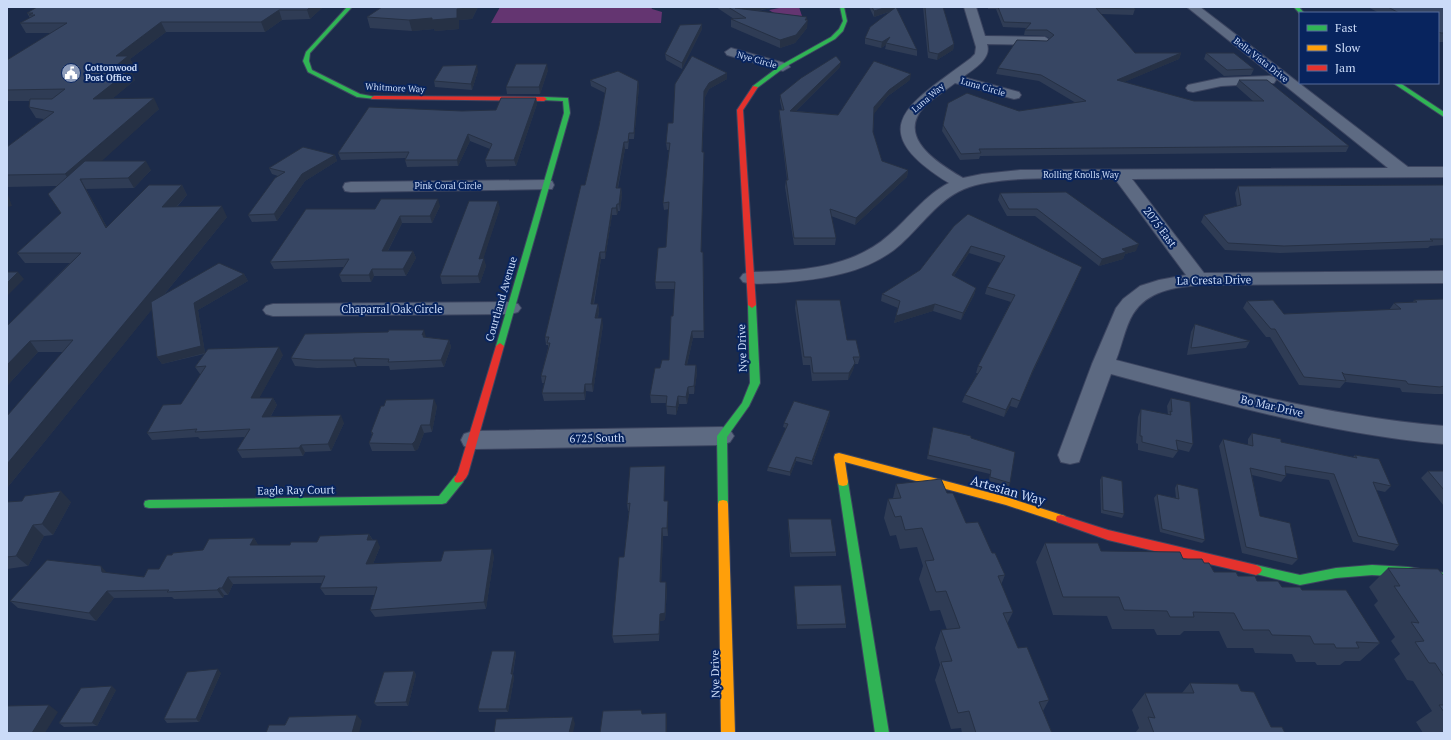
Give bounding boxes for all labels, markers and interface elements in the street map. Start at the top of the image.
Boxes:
legend [1299,12,1439,84]
text: Fast [1335,20,1358,35]
street label: Bella Vista Drive [1231,35,1291,85]
text: Slow [1335,40,1361,55]
street label: Nye Circle [736,49,779,72]
text: Jam [1335,60,1356,75]
public building icon: Cottonwood Post Office [60,62,82,84]
place label: Cottonwood Post Office [85,62,138,84]
street label: Luna Circle [959,75,1007,99]
street label: Whitmore Way [365,80,426,96]
street label: Luna Way [909,80,947,115]
street label: Rolling Knolls Way [1043,169,1119,181]
street label: Pink Coral Circle [414,180,482,192]
street label: 2075 East [1140,204,1180,250]
street label: Courtland Avenue [482,255,520,343]
street label: La Cresta Drive [1177,272,1252,288]
street label: Chaparral Oak Circle [341,302,443,316]
street label: Nye Drive [734,323,750,372]
street label: Bo Mar Drive [1239,392,1305,420]
street label: 6725 South [569,431,625,445]
street label: Artesian Way [969,471,1048,509]
street label: Eagle Ray Court [257,482,335,498]
street label: Nye Drive [708,649,722,698]

